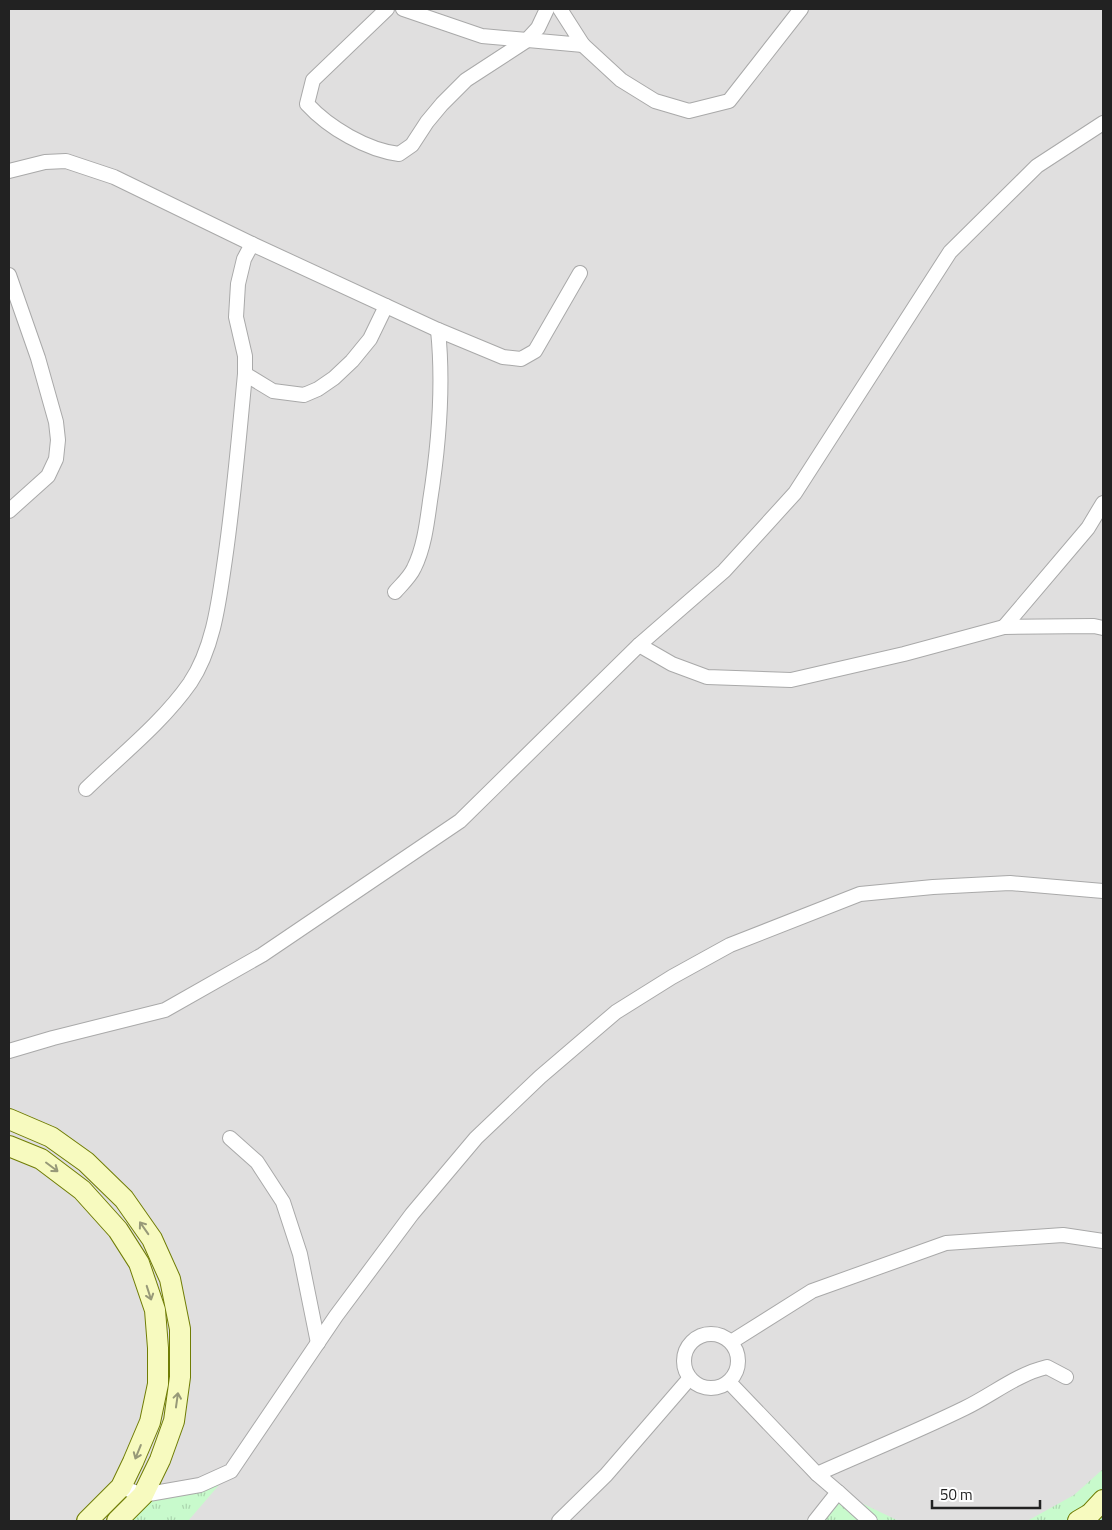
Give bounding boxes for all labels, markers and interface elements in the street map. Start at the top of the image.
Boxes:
one-way arrow [45,1162,58,1173]
one-way arrow [139,1221,149,1235]
one-way arrow [145,1285,154,1301]
one-way arrow [172,1393,182,1409]
one-way arrow [132,1444,141,1459]
scale bar [932,1478,1040,1510]
text: 50 m [940,1483,973,1506]

